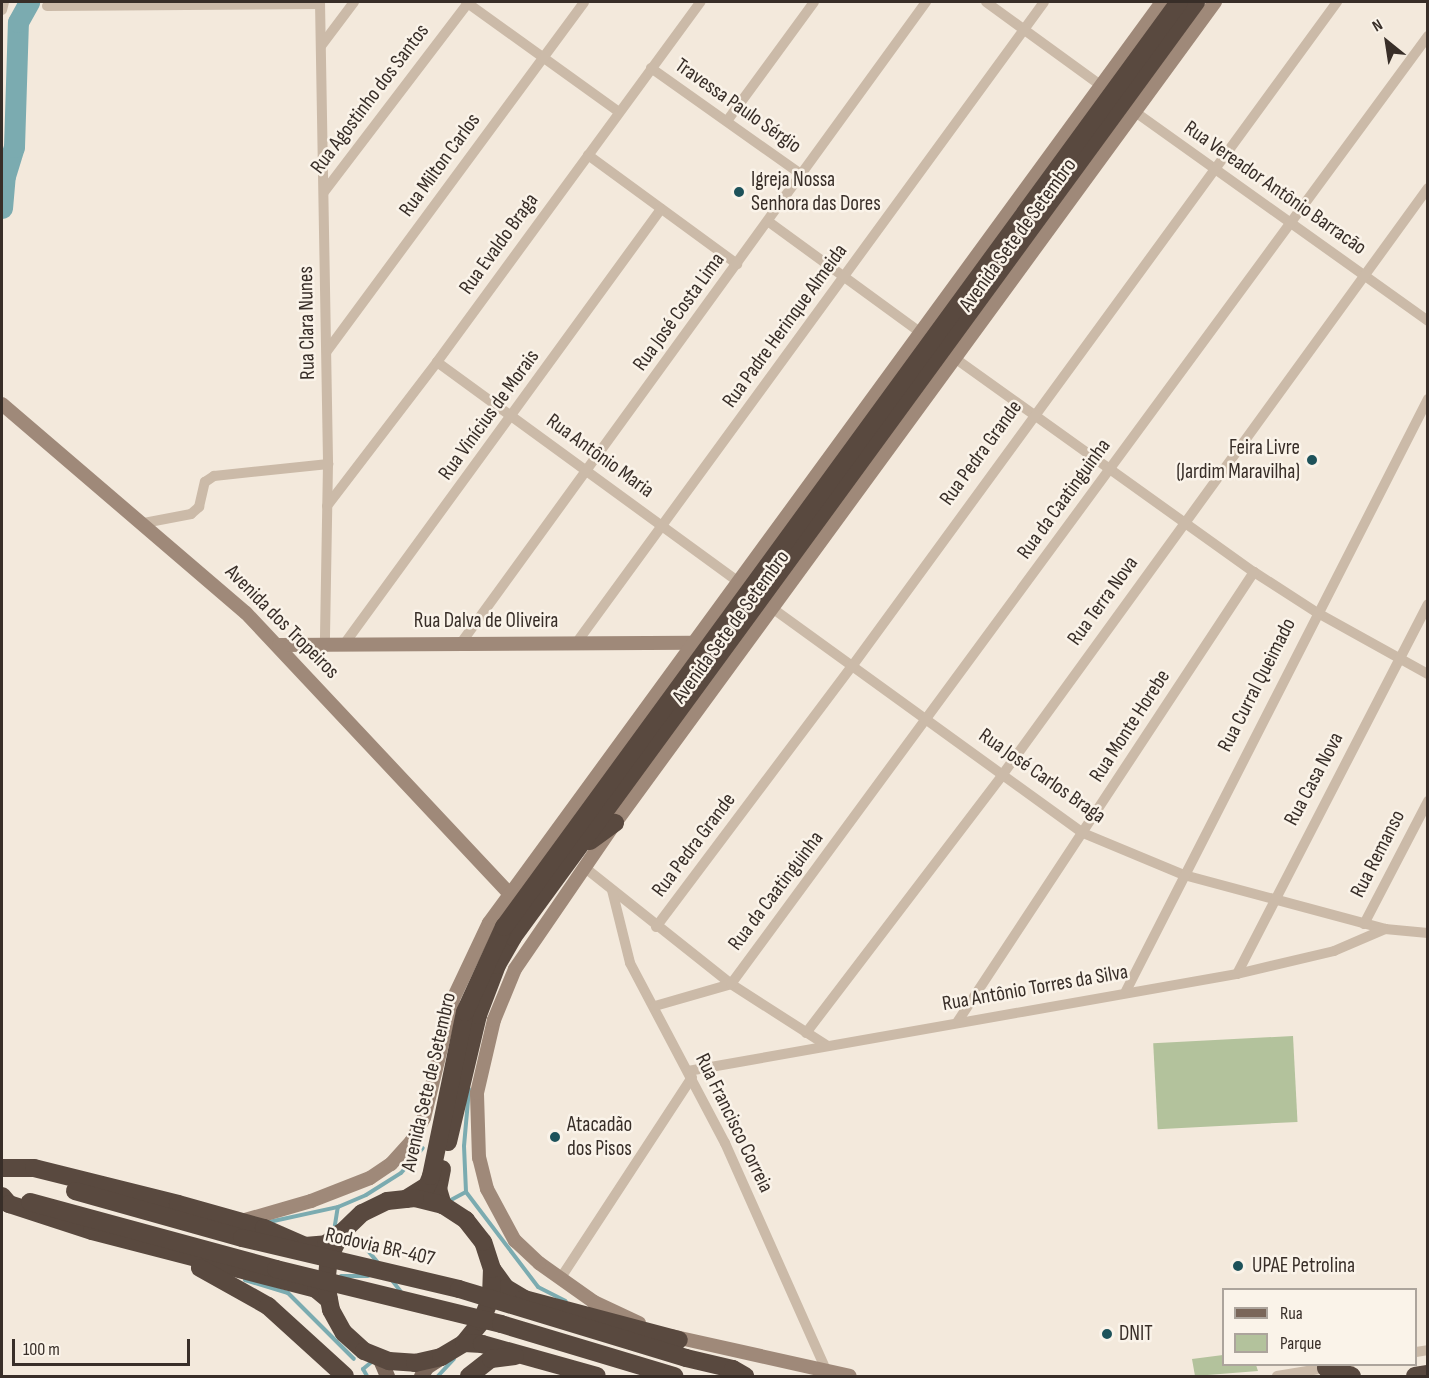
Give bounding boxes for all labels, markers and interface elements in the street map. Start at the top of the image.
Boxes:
north arrow [1357,12,1417,72]
text: N [1369,16,1386,36]
street label: Rua Agostinho dos Santos [305,19,435,179]
street label: Travessa Paulo Sérgio [670,53,806,159]
street label: Rua Milton Carlos [394,108,486,222]
street label: Rua Vereador Antônio Barracão [1179,115,1371,261]
street label: Avenida Sete de Setembro [954,154,1082,316]
place label: Igreja Nossa Senhora das Dores [751,167,881,217]
marker: Igreja Nossa Senhora das Dores [732,185,746,199]
street label: Rua Evaldo Braga [454,189,544,299]
street label: Rua Padre Herinque Almeida [717,239,853,413]
street label: Rua José Costa Lima [628,248,730,376]
street label: Rua Clara Nunes [293,266,321,380]
street label: Rua Vinícius de Morais [433,345,545,485]
street label: Rua Pedra Grande [934,396,1028,510]
street label: Rua Antônio Maria [541,409,659,503]
street label: Rua da Caatinguinha [1012,434,1116,564]
place label: Feira Livre (Jardim Maravilha) [1176,435,1300,485]
marker: Feira Livre (Jardim Maravilha) [1305,453,1319,467]
street label: Avenida Sete de Setembro [667,546,795,708]
street label: Rua Terra Nova [1062,552,1144,650]
street label: Avenida dos Tropeiros [220,560,344,684]
street label: Rua Dalva de Oliveira [414,608,558,634]
street label: Rua Curral Queimado [1213,614,1301,756]
street label: Rua Monte Horebe [1084,665,1176,787]
street label: Rua José Carlos Braga [974,723,1110,829]
street label: Rua Casa Nova [1279,728,1349,830]
street label: Rua Pedra Grande [647,788,741,902]
street label: Rua Remanso [1345,806,1411,902]
street label: Rua da Caatinguinha [723,827,829,955]
street label: Rua Antônio Torres da Silva [940,959,1130,1017]
street label: Avenida Sete de Setembro [396,990,462,1174]
street label: Rua Francisco Correia [689,1049,779,1197]
place label: Atacadão dos Pisos [567,1112,632,1162]
marker: Atacadão dos Pisos [548,1130,562,1144]
street label: Rodovia BR-407 [323,1222,437,1272]
place label: UPAE Petrolina [1252,1253,1355,1279]
marker: UPAE Petrolina [1229,1257,1247,1275]
legend [1222,1288,1417,1366]
text: Rua [1280,1303,1303,1324]
place label: DNIT [1119,1321,1153,1347]
scale bar [15,1327,194,1365]
marker: DNIT [1100,1327,1114,1341]
text: Parque [1280,1333,1321,1354]
text: 100 m [23,1339,60,1360]

